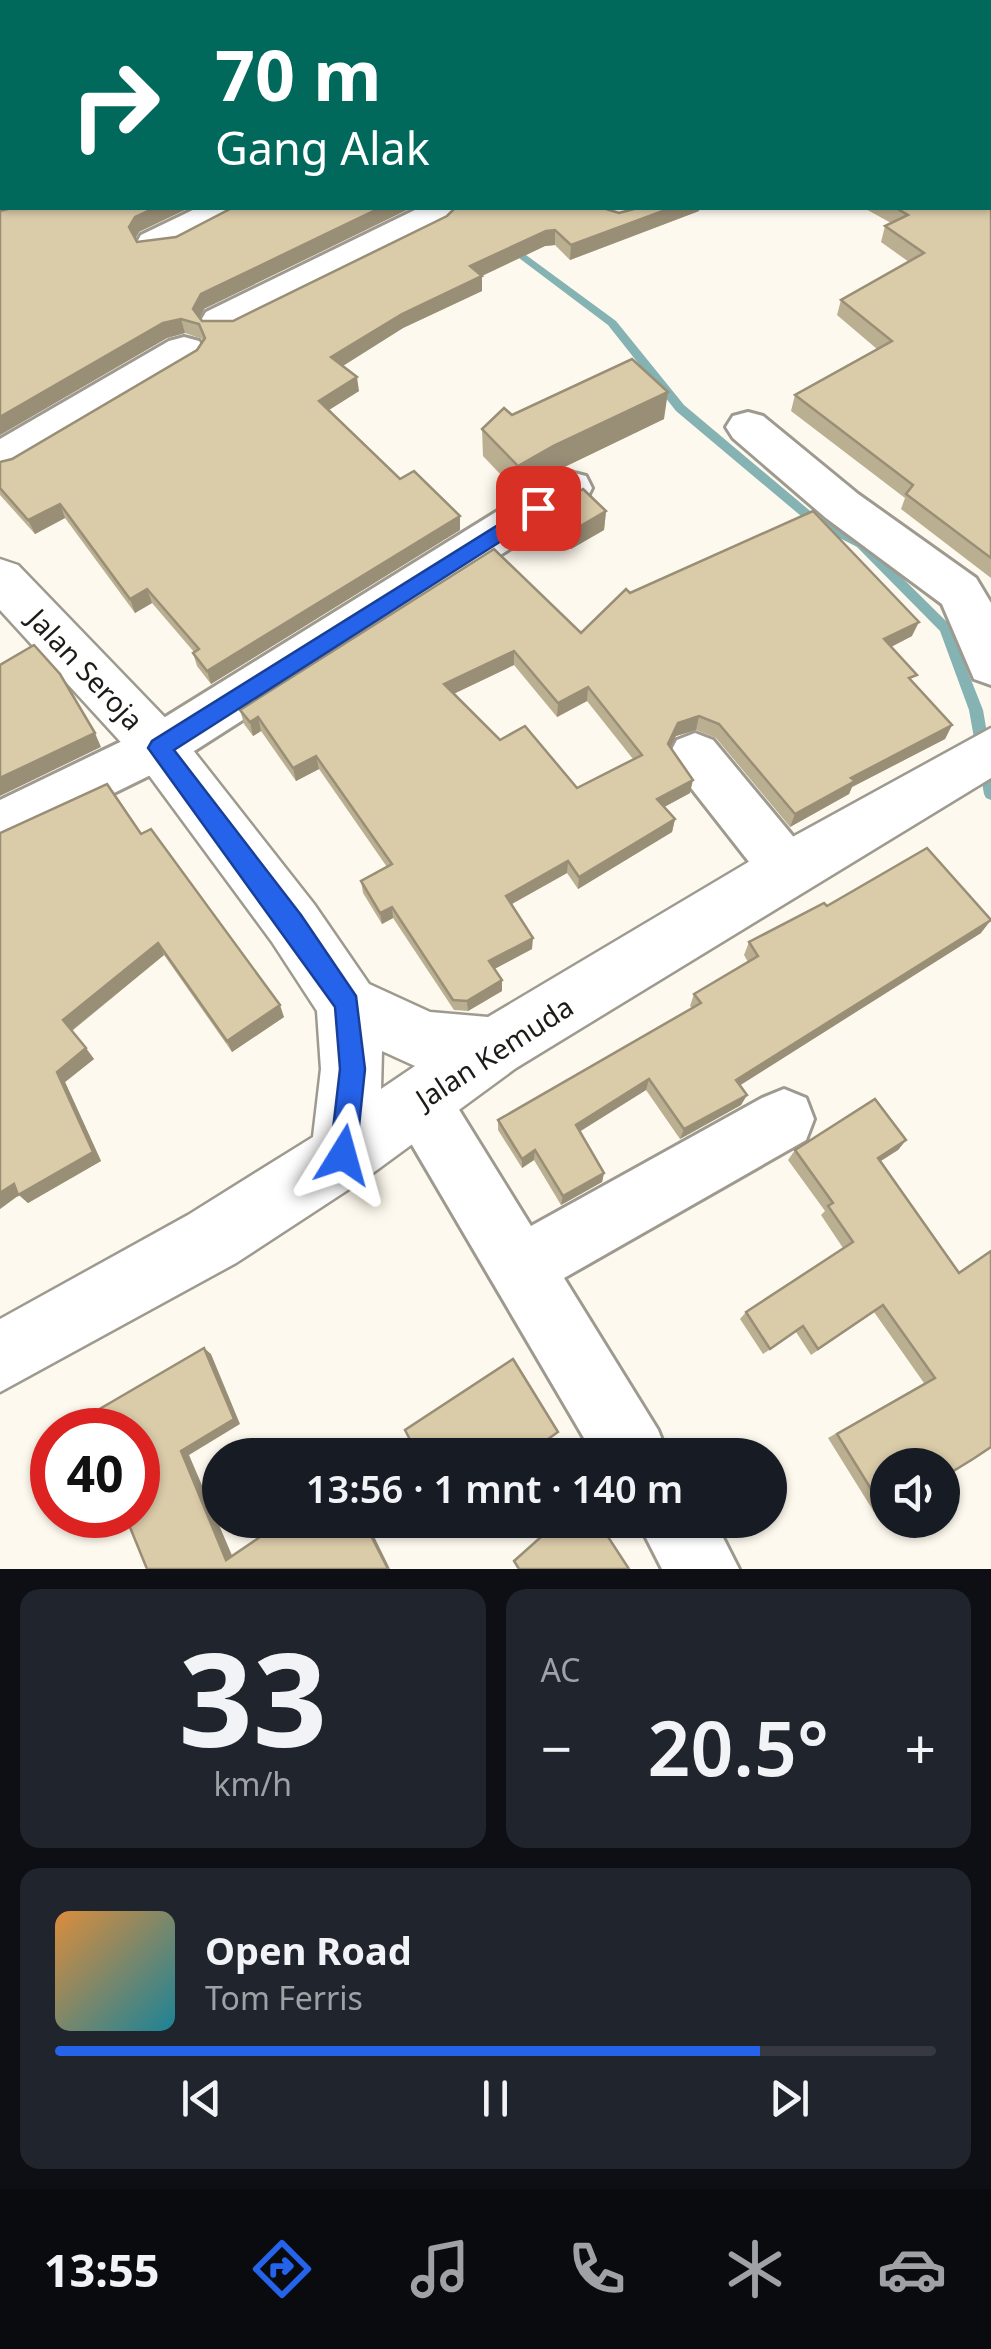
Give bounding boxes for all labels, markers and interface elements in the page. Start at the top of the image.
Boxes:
text: 70 m [215,26,382,122]
icon: right [50,40,180,170]
text: Gang Alak [215,117,430,178]
pin [496,466,581,551]
icon: arrive [511,481,566,536]
street label: Jalan Seroja [18,598,152,738]
street label: Jalan Kemuda [405,987,580,1119]
position arrow [291,1103,395,1207]
speed limit sign: 40 [30,1408,160,1538]
map controls [870,1448,960,1538]
button: sound [870,1448,960,1538]
text: 13:56 · 1 mnt · 140 m [306,1462,683,1514]
text: 33 [178,1608,327,1785]
text: AC [541,1648,581,1691]
text: 20.5° [648,1696,829,1798]
text: − [541,1710,572,1785]
text: + [905,1710,936,1785]
text: km/h [213,1762,292,1805]
text: Open Road [205,1924,412,1976]
text: Tom Ferris [205,1976,363,2019]
icon: previous [174,2071,229,2126]
icon: pause [468,2071,523,2126]
icon: next [762,2071,817,2126]
icon: directions [247,2234,317,2304]
icon: music [405,2234,475,2304]
icon: phone [562,2234,632,2304]
icon: climate [720,2234,790,2304]
icon: car [877,2234,947,2304]
text: 13:55 [44,2239,159,2300]

